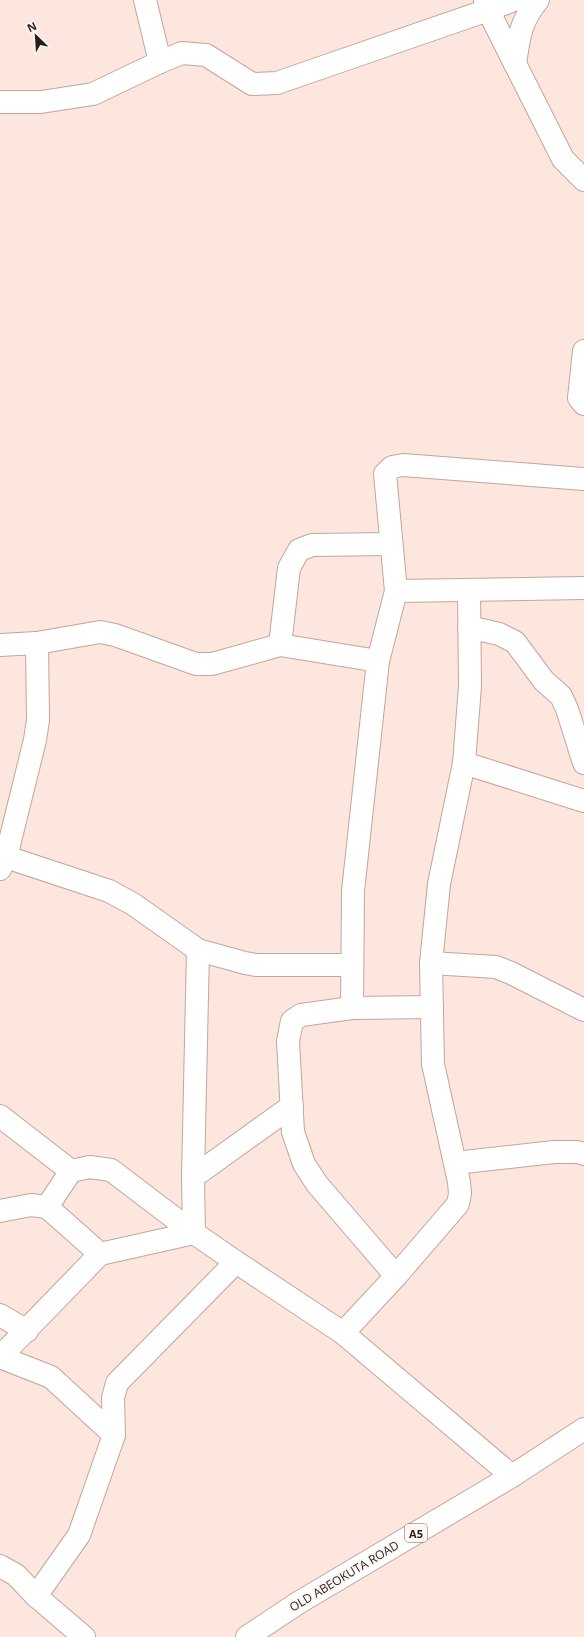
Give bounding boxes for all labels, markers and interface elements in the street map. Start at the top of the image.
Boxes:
north arrow [16,16,56,56]
text: N [24,18,39,35]
road number: A5 [405,1524,427,1542]
street label: OLD ABEOKUTA ROAD [286,1536,402,1616]

